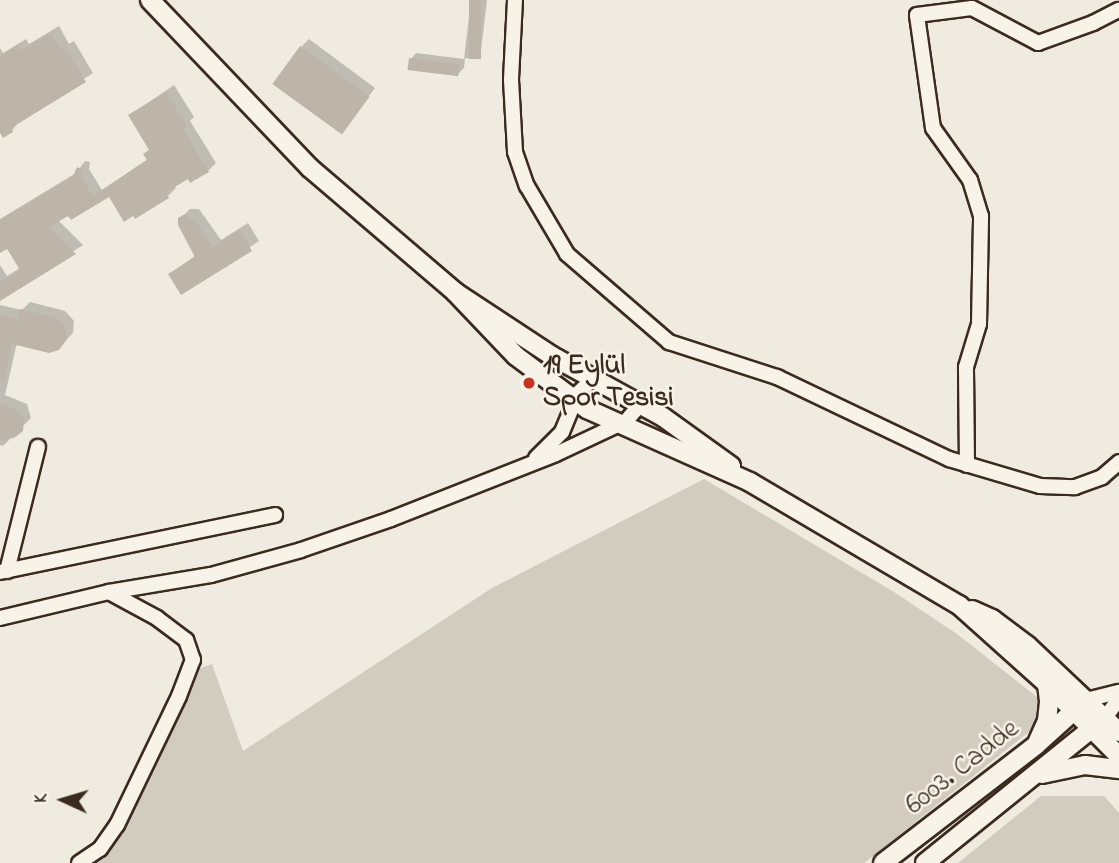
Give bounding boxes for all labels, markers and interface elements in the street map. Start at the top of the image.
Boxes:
place label: 19 Eylül Spor Tesisi [543,350,674,416]
marker: 19 Eylül Spor Tesisi [521,375,537,391]
street label: 6003. Cadde [899,713,1027,823]
north arrow [28,765,98,835]
text: K [28,793,55,804]

